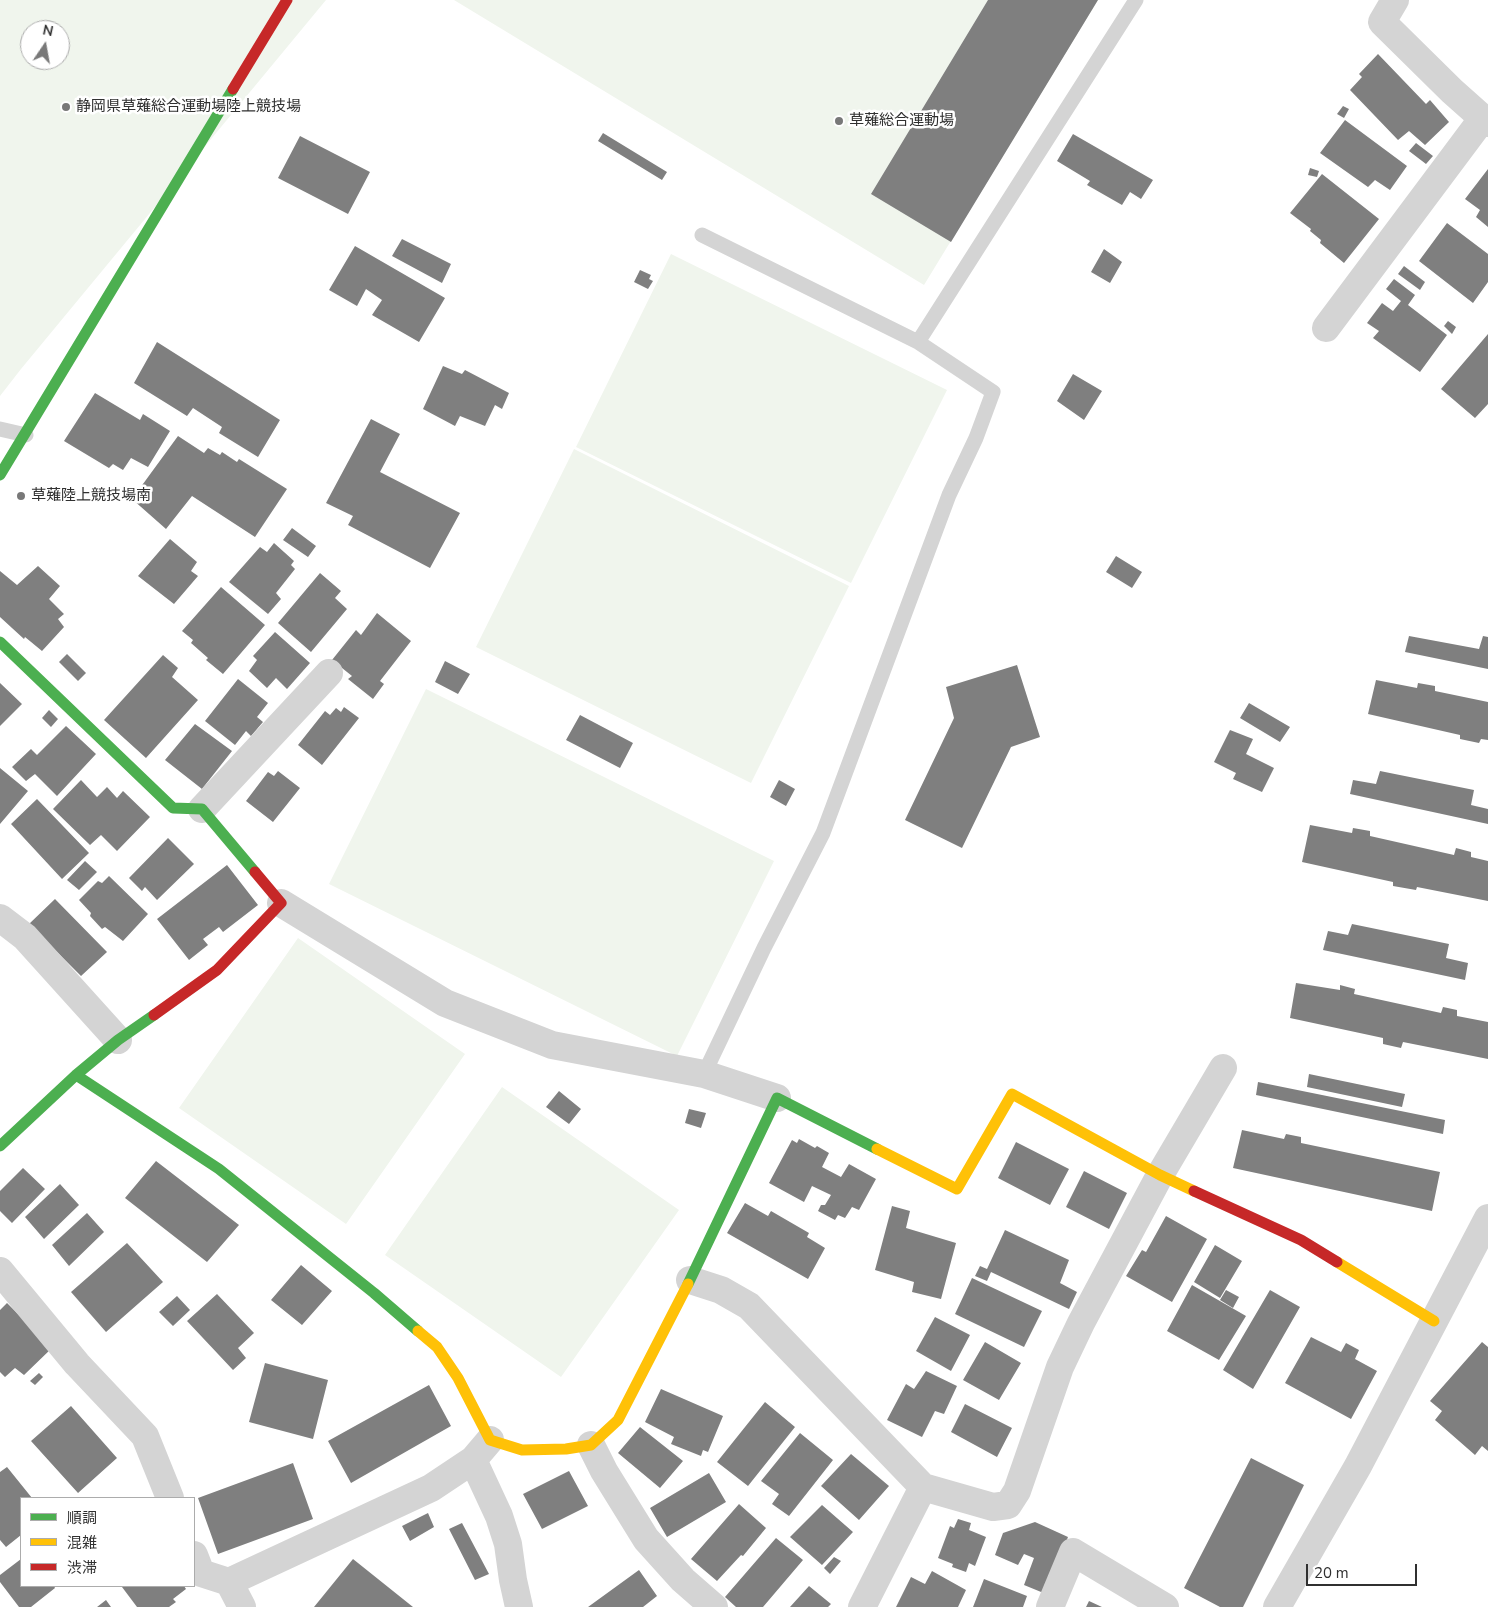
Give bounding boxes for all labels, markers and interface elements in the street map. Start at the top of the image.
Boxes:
north arrow [20,20,70,70]
text: N [41,20,55,41]
place label: 静岡県草薙総合運動場陸上競技場 [76,98,301,116]
marker: 静岡県草薙総合運動場陸上競技場 [60,101,72,113]
place label: 草薙総合運動場 [849,112,954,130]
marker: 草薙総合運動場 [833,115,845,127]
place label: 草薙陸上競技場南 [31,487,151,505]
marker: 草薙陸上競技場南 [15,490,27,502]
legend [20,1497,195,1587]
text: 順調 [67,1508,97,1528]
text: 混雑 [67,1533,97,1553]
scale bar [1308,1554,1419,1586]
text: 渋滞 [67,1558,97,1578]
text: 20 m [1314,1563,1349,1583]

